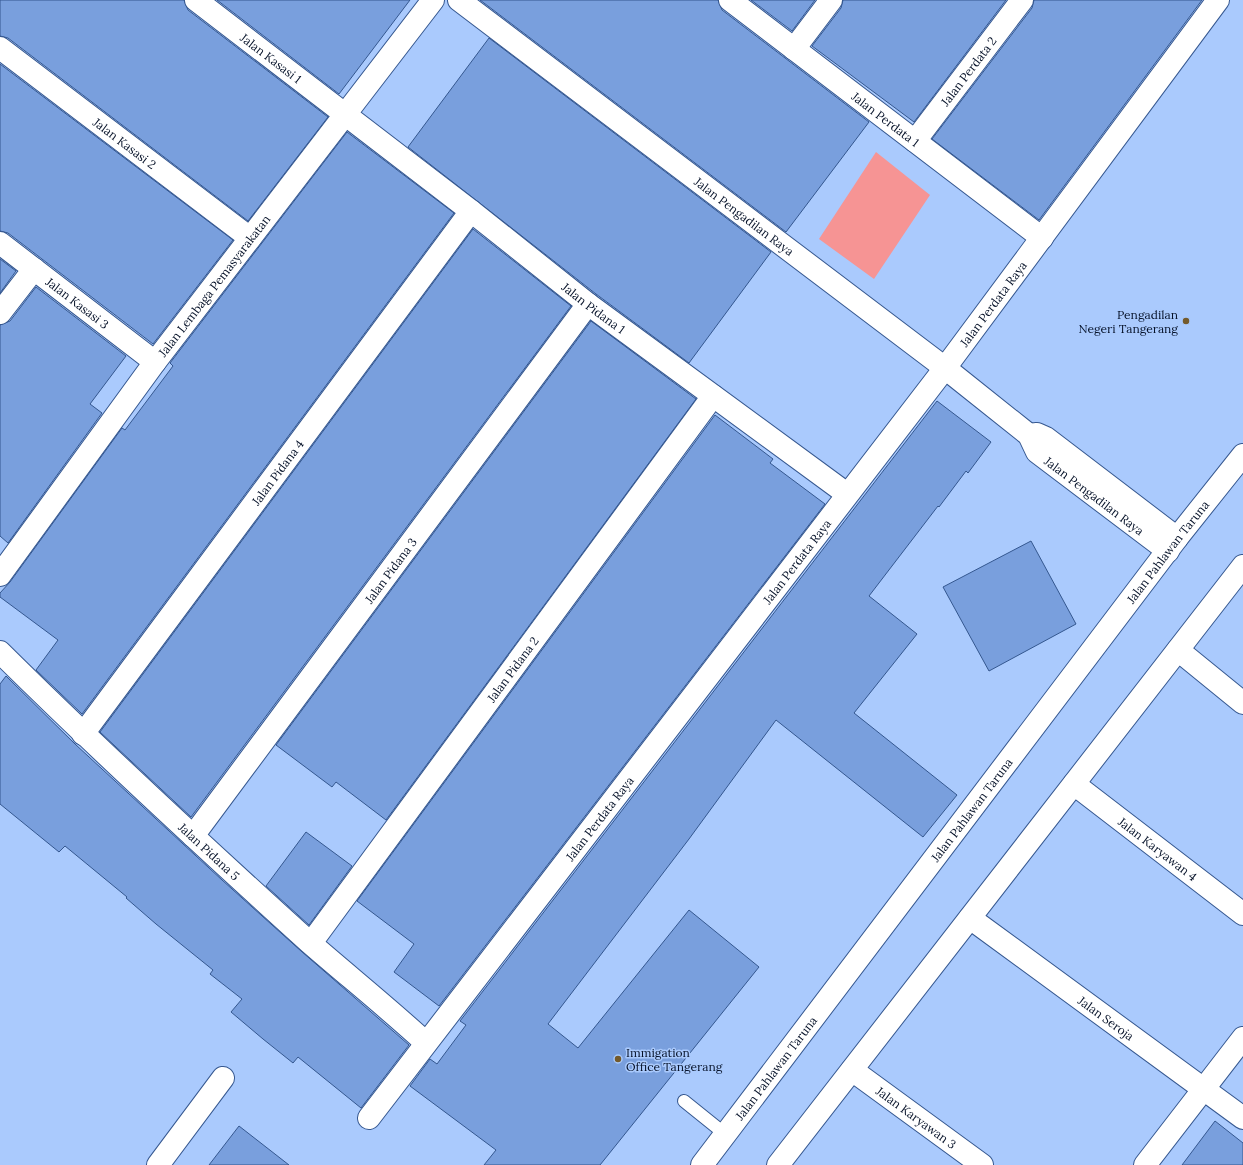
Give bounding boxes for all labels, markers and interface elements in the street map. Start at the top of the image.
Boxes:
street label: Jalan Kasasi 1 [237,29,305,86]
street label: Jalan Perdata 2 [937,33,999,109]
street label: Jalan Perdata 1 [848,88,923,149]
street label: Jalan Kasasi 2 [90,114,159,172]
street label: Jalan Pengadilan Raya [691,173,797,259]
street label: Jalan Lembaga Pemasyarakatan [154,212,273,360]
street label: Jalan Perdata Raya [956,258,1029,350]
street label: Jalan Kasasi 3 [42,273,112,332]
street label: Jalan Pidana 1 [558,278,628,336]
place label: Pengadilan Negeri Tangerang [1078,307,1178,336]
marker: Pengadilan Negeri Tangerang [1181,316,1191,326]
street label: Jalan Pidana 4 [247,436,307,509]
street label: Jalan Pengadilan Raya [1041,452,1147,538]
street label: Jalan Pahlawan Taruna [1122,497,1212,607]
street label: Jalan Perdata Raya [759,516,834,607]
street label: Jalan Pidana 3 [361,534,420,607]
street label: Jalan Pidana 2 [483,633,541,706]
street label: Jalan Pahlawan Taruna [927,755,1015,865]
street label: Jalan Perdata Raya [561,773,636,864]
street label: Jalan Karyawan 4 [1115,813,1201,884]
street label: Jalan Pidana 5 [175,819,243,883]
street label: Jalan Seroja [1075,992,1137,1043]
street label: Jalan Pahlawan Taruna [731,1013,820,1123]
place label: Immigation Office Tangerang [626,1045,723,1074]
marker: Immigation Office Tangerang [613,1054,623,1064]
street label: Jalan Karyawan 3 [873,1082,960,1152]

